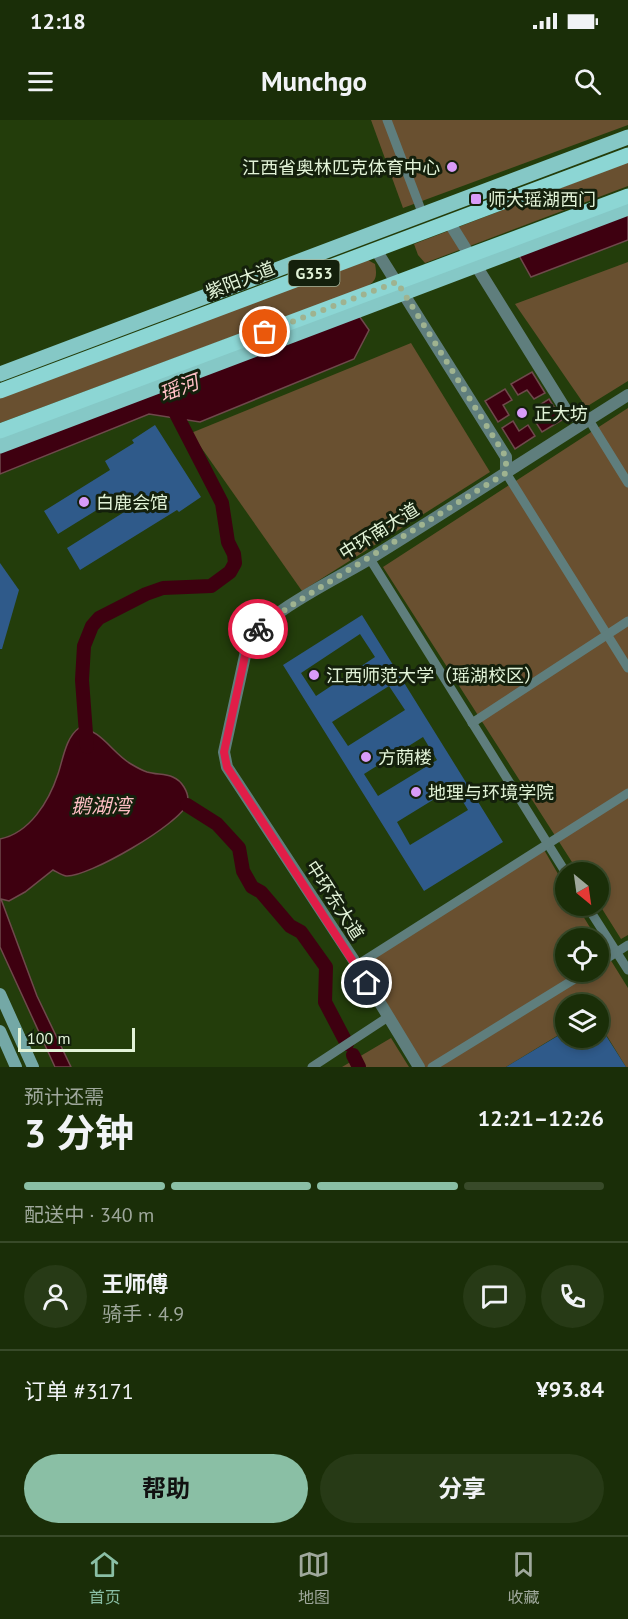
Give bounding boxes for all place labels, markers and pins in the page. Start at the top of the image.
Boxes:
place label: 江西省奥林匹克体育中心 [242,156,440,179]
marker: 江西省奥林匹克体育中心 [445,160,459,174]
place label: 师大瑶湖西门 [488,188,596,211]
marker: 师大瑶湖西门 [469,192,483,206]
pin [239,306,290,357]
place label: 正大坊 [534,402,588,425]
marker: 正大坊 [515,406,529,420]
place label: 白鹿会馆 [96,491,168,514]
marker: 白鹿会馆 [77,495,91,509]
place label: 江西师范大学（瑶湖校区） [326,664,542,687]
marker: 江西师范大学（瑶湖校区） [307,668,321,682]
place label: 方荫楼 [378,746,432,769]
marker: 方荫楼 [359,750,373,764]
place label: 地理与环境学院 [428,781,554,804]
marker: 地理与环境学院 [409,785,423,799]
pin [341,957,392,1008]

